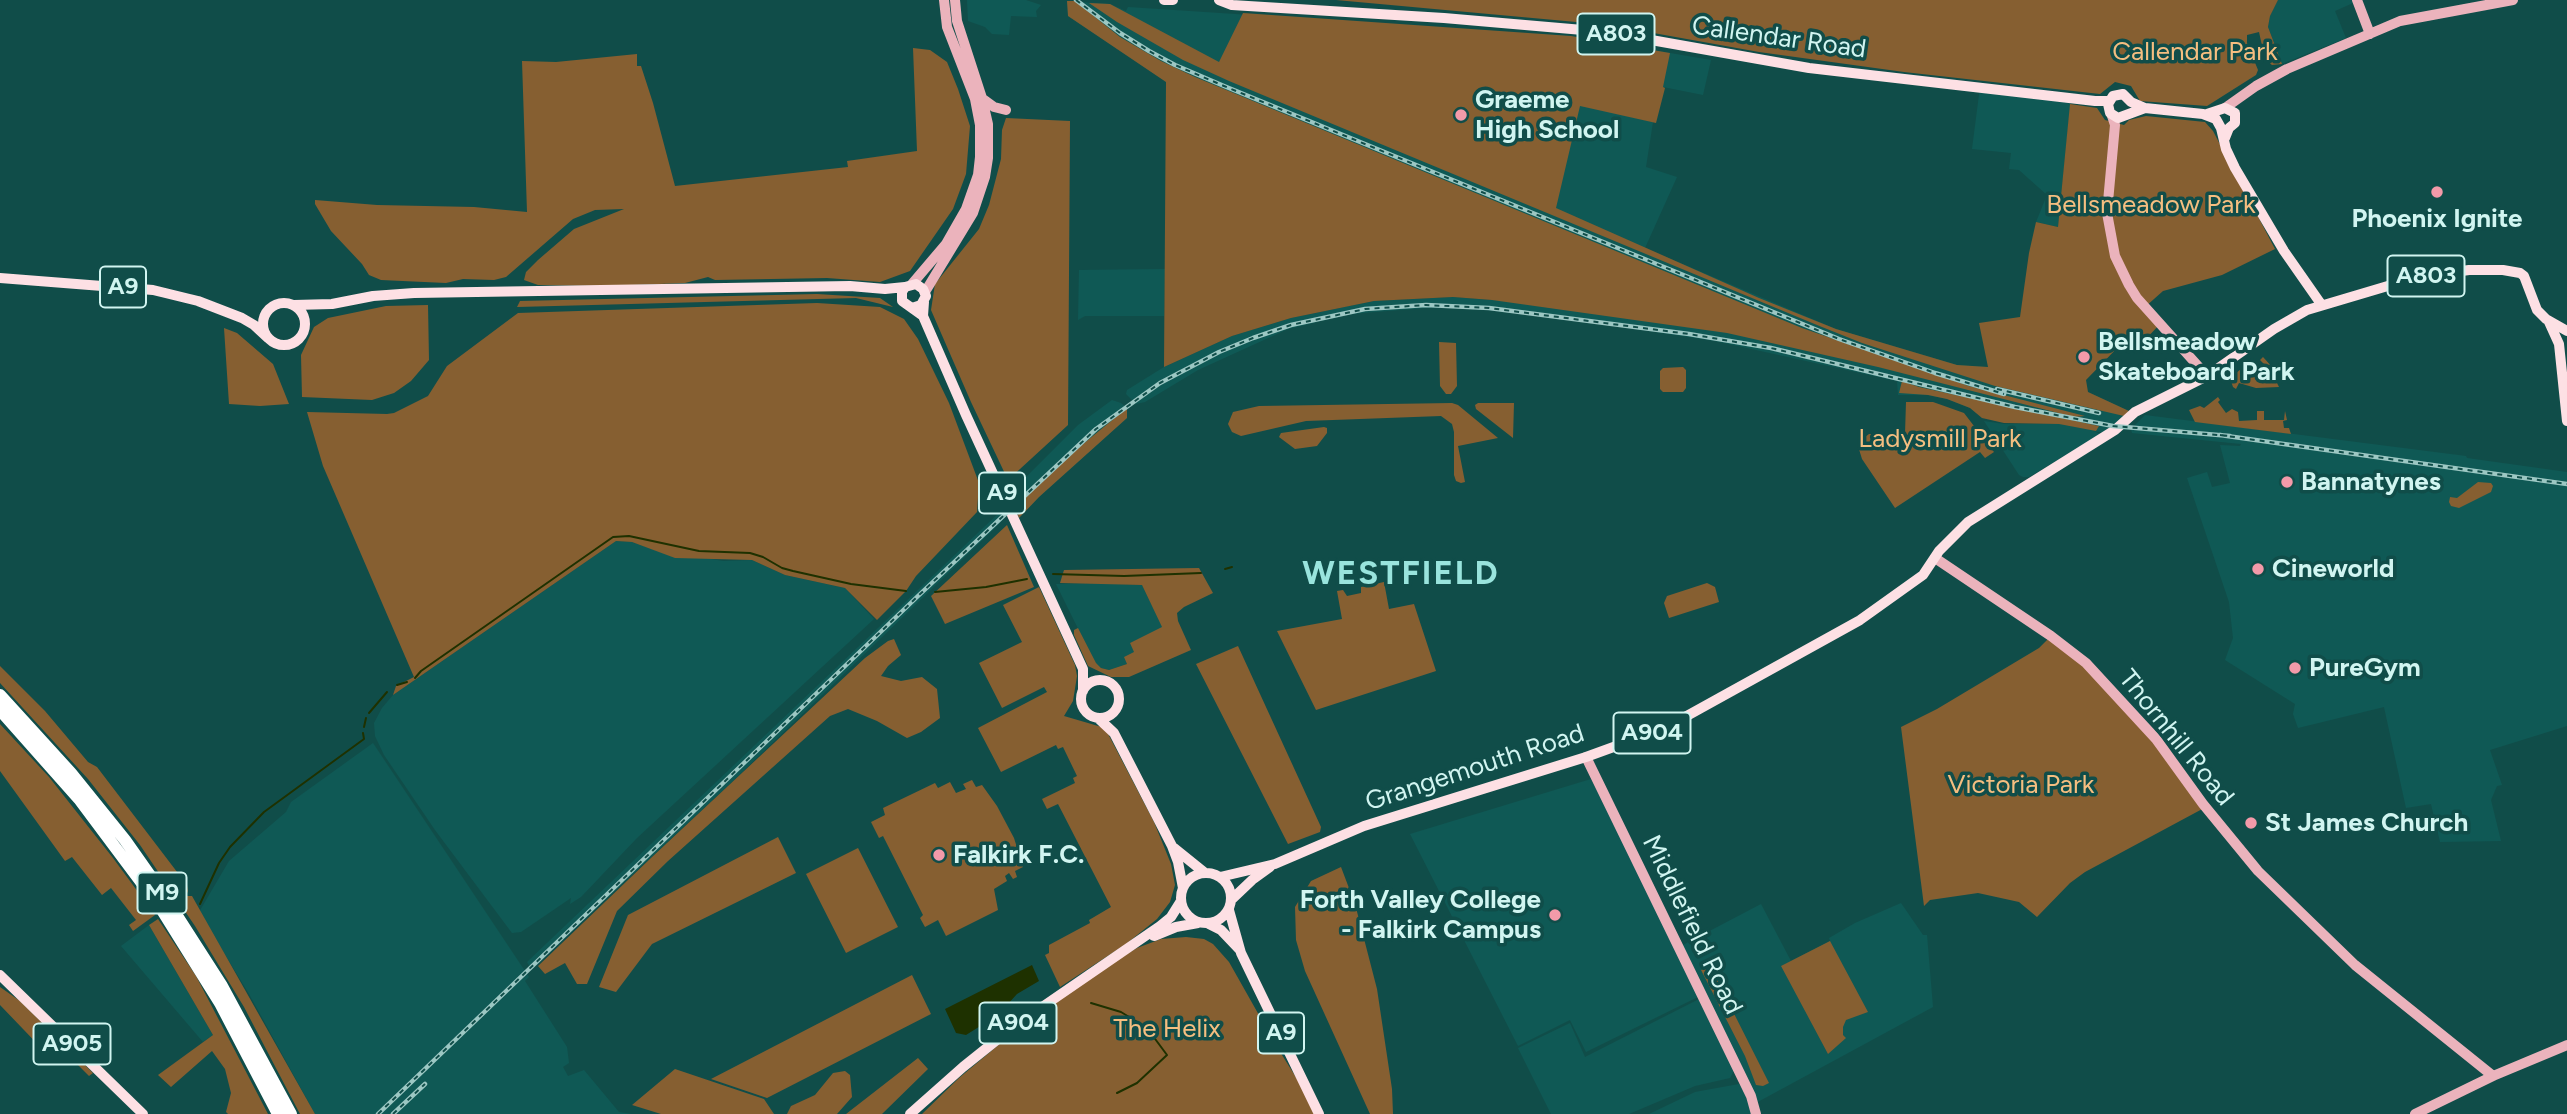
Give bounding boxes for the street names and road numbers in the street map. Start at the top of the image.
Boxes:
street label: Callendar Road [1690,10,1868,66]
road number: A803 [1578,13,1654,54]
road number: A803 [2388,256,2464,296]
road number: A9 [100,266,146,308]
road number: A9 [979,472,1025,514]
street label: Thornhill Road [2112,664,2240,812]
road number: A904 [1614,712,1690,754]
street label: Grangemouth Road [1362,718,1588,818]
street label: Middlefield Road [1635,830,1749,1020]
road number: M9 [138,872,186,914]
road number: A904 [979,1002,1056,1044]
road number: A9 [1258,1013,1304,1054]
road number: A905 [34,1024,110,1064]

